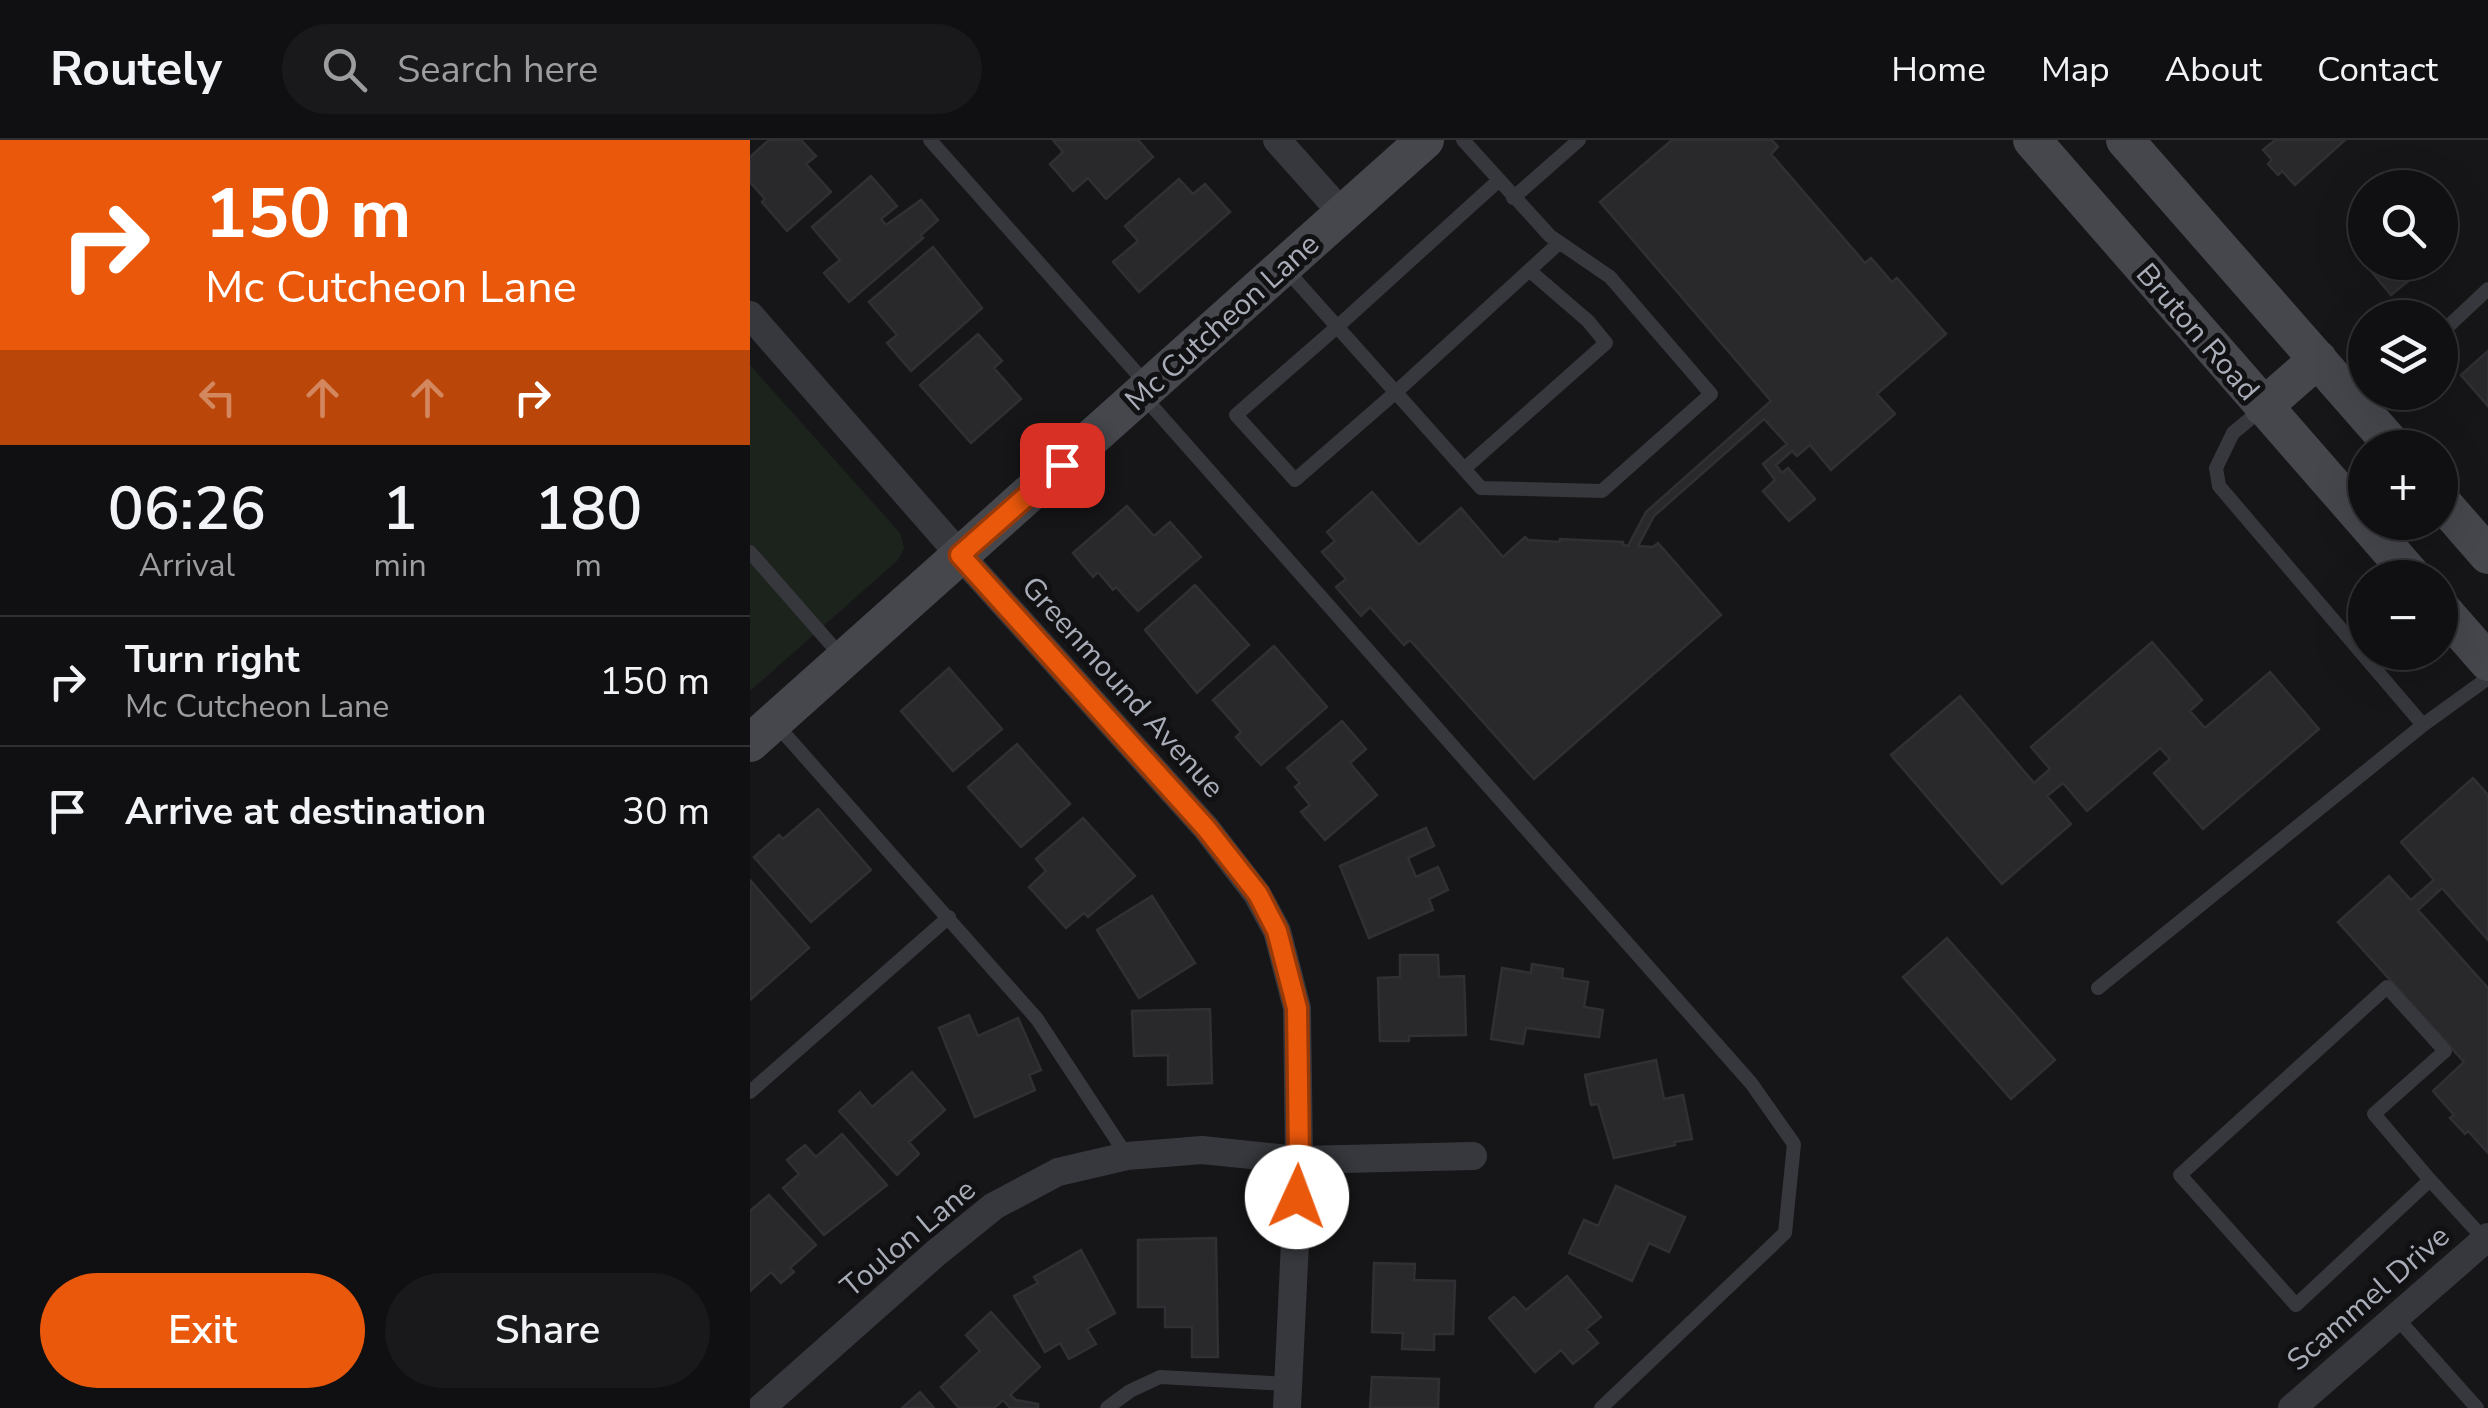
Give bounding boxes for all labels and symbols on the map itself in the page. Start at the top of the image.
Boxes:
street label: Mc Cutcheon Lane [1117,224,1328,421]
street label: Bruton Road [2127,255,2269,410]
pin [1020,423,1105,508]
street label: Greenmound Avenue [1012,568,1233,807]
position arrow [1245,1145,1349,1249]
street label: Toulon Lane [832,1170,985,1307]
street label: Scammel Drive [2278,1216,2458,1381]

